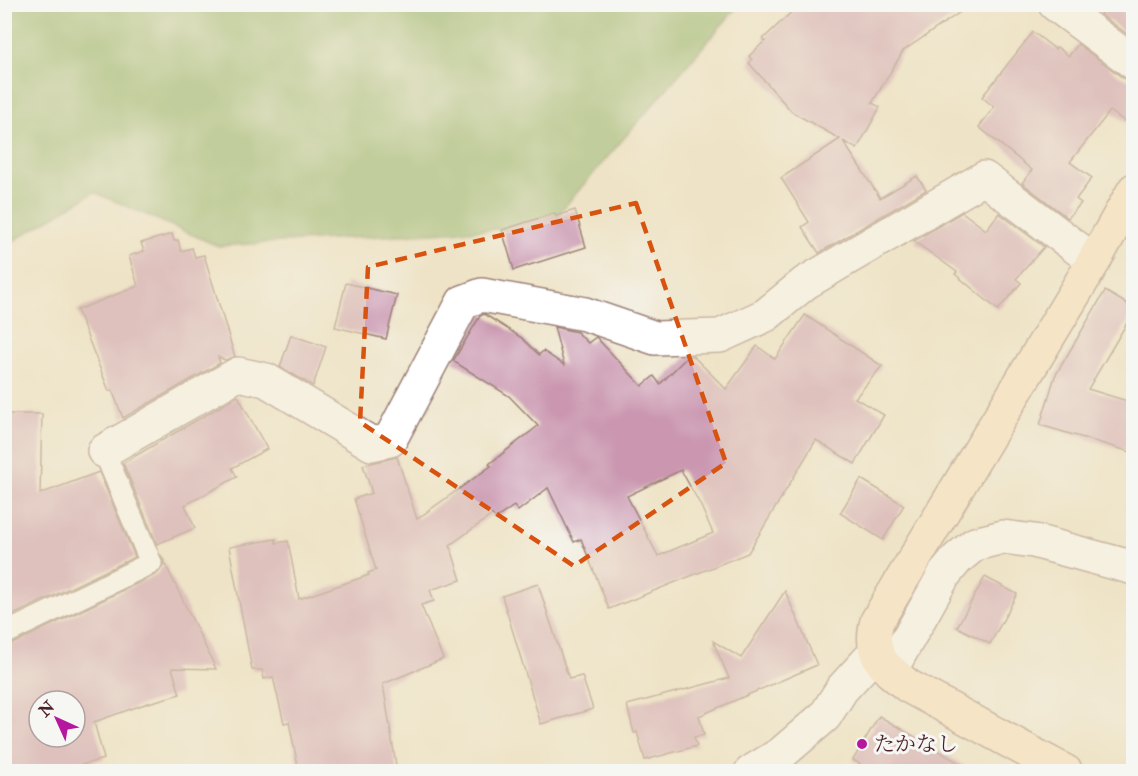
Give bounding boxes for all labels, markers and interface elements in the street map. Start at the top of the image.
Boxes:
north arrow [27,689,87,749]
text: N [34,696,60,722]
place label: たかなし [874,731,958,758]
marker: たかなし [855,737,869,751]

